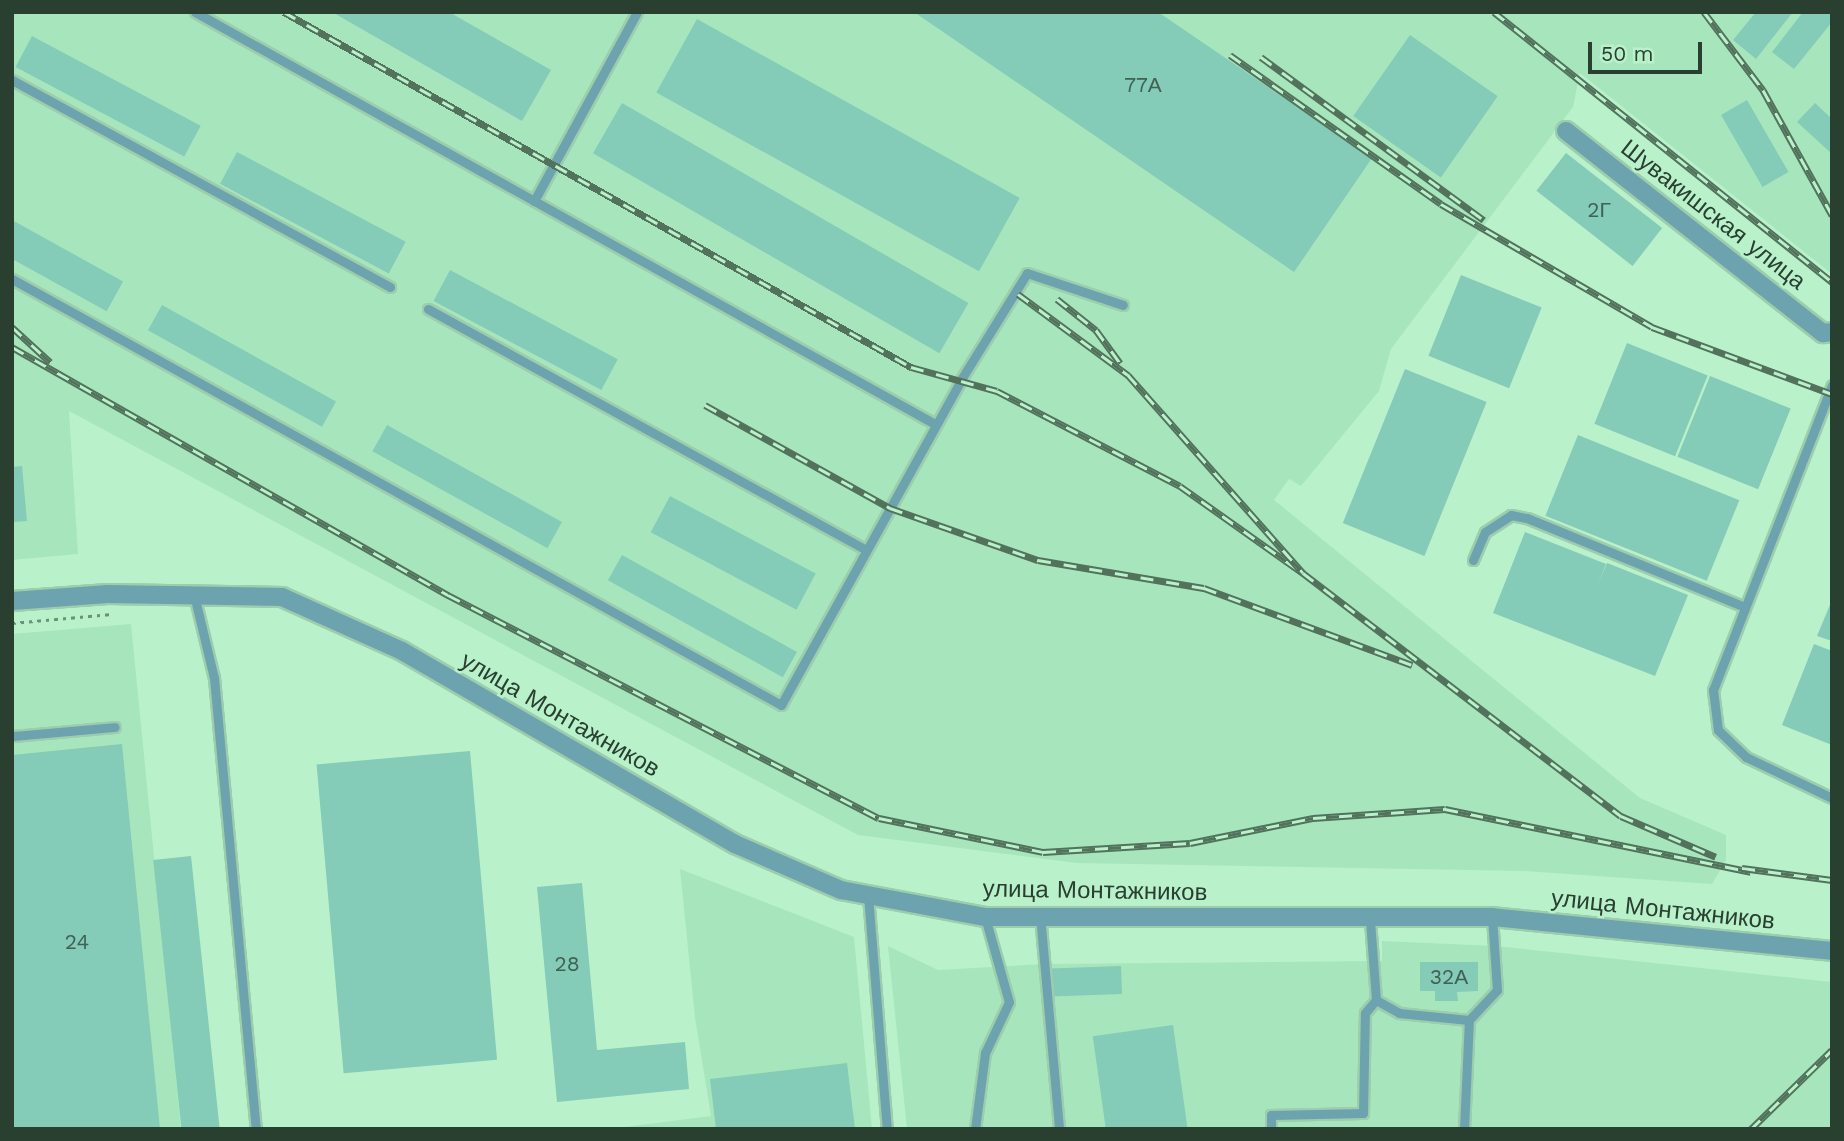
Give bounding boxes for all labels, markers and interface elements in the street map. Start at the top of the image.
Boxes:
scale bar [1592,28,1706,72]
text: 50 m [1601,41,1653,66]
house number: 77А [1124,72,1162,98]
street label: Шувакишская улица [1615,134,1811,296]
house number: 2Г [1587,197,1611,223]
street label: улица Монтажников [456,646,664,784]
street label: улица Монтажников [982,875,1208,907]
street label: улица Монтажников [1550,884,1776,936]
house number: 24 [65,929,89,955]
house number: 28 [554,951,580,977]
house number: 32А [1430,964,1468,990]

